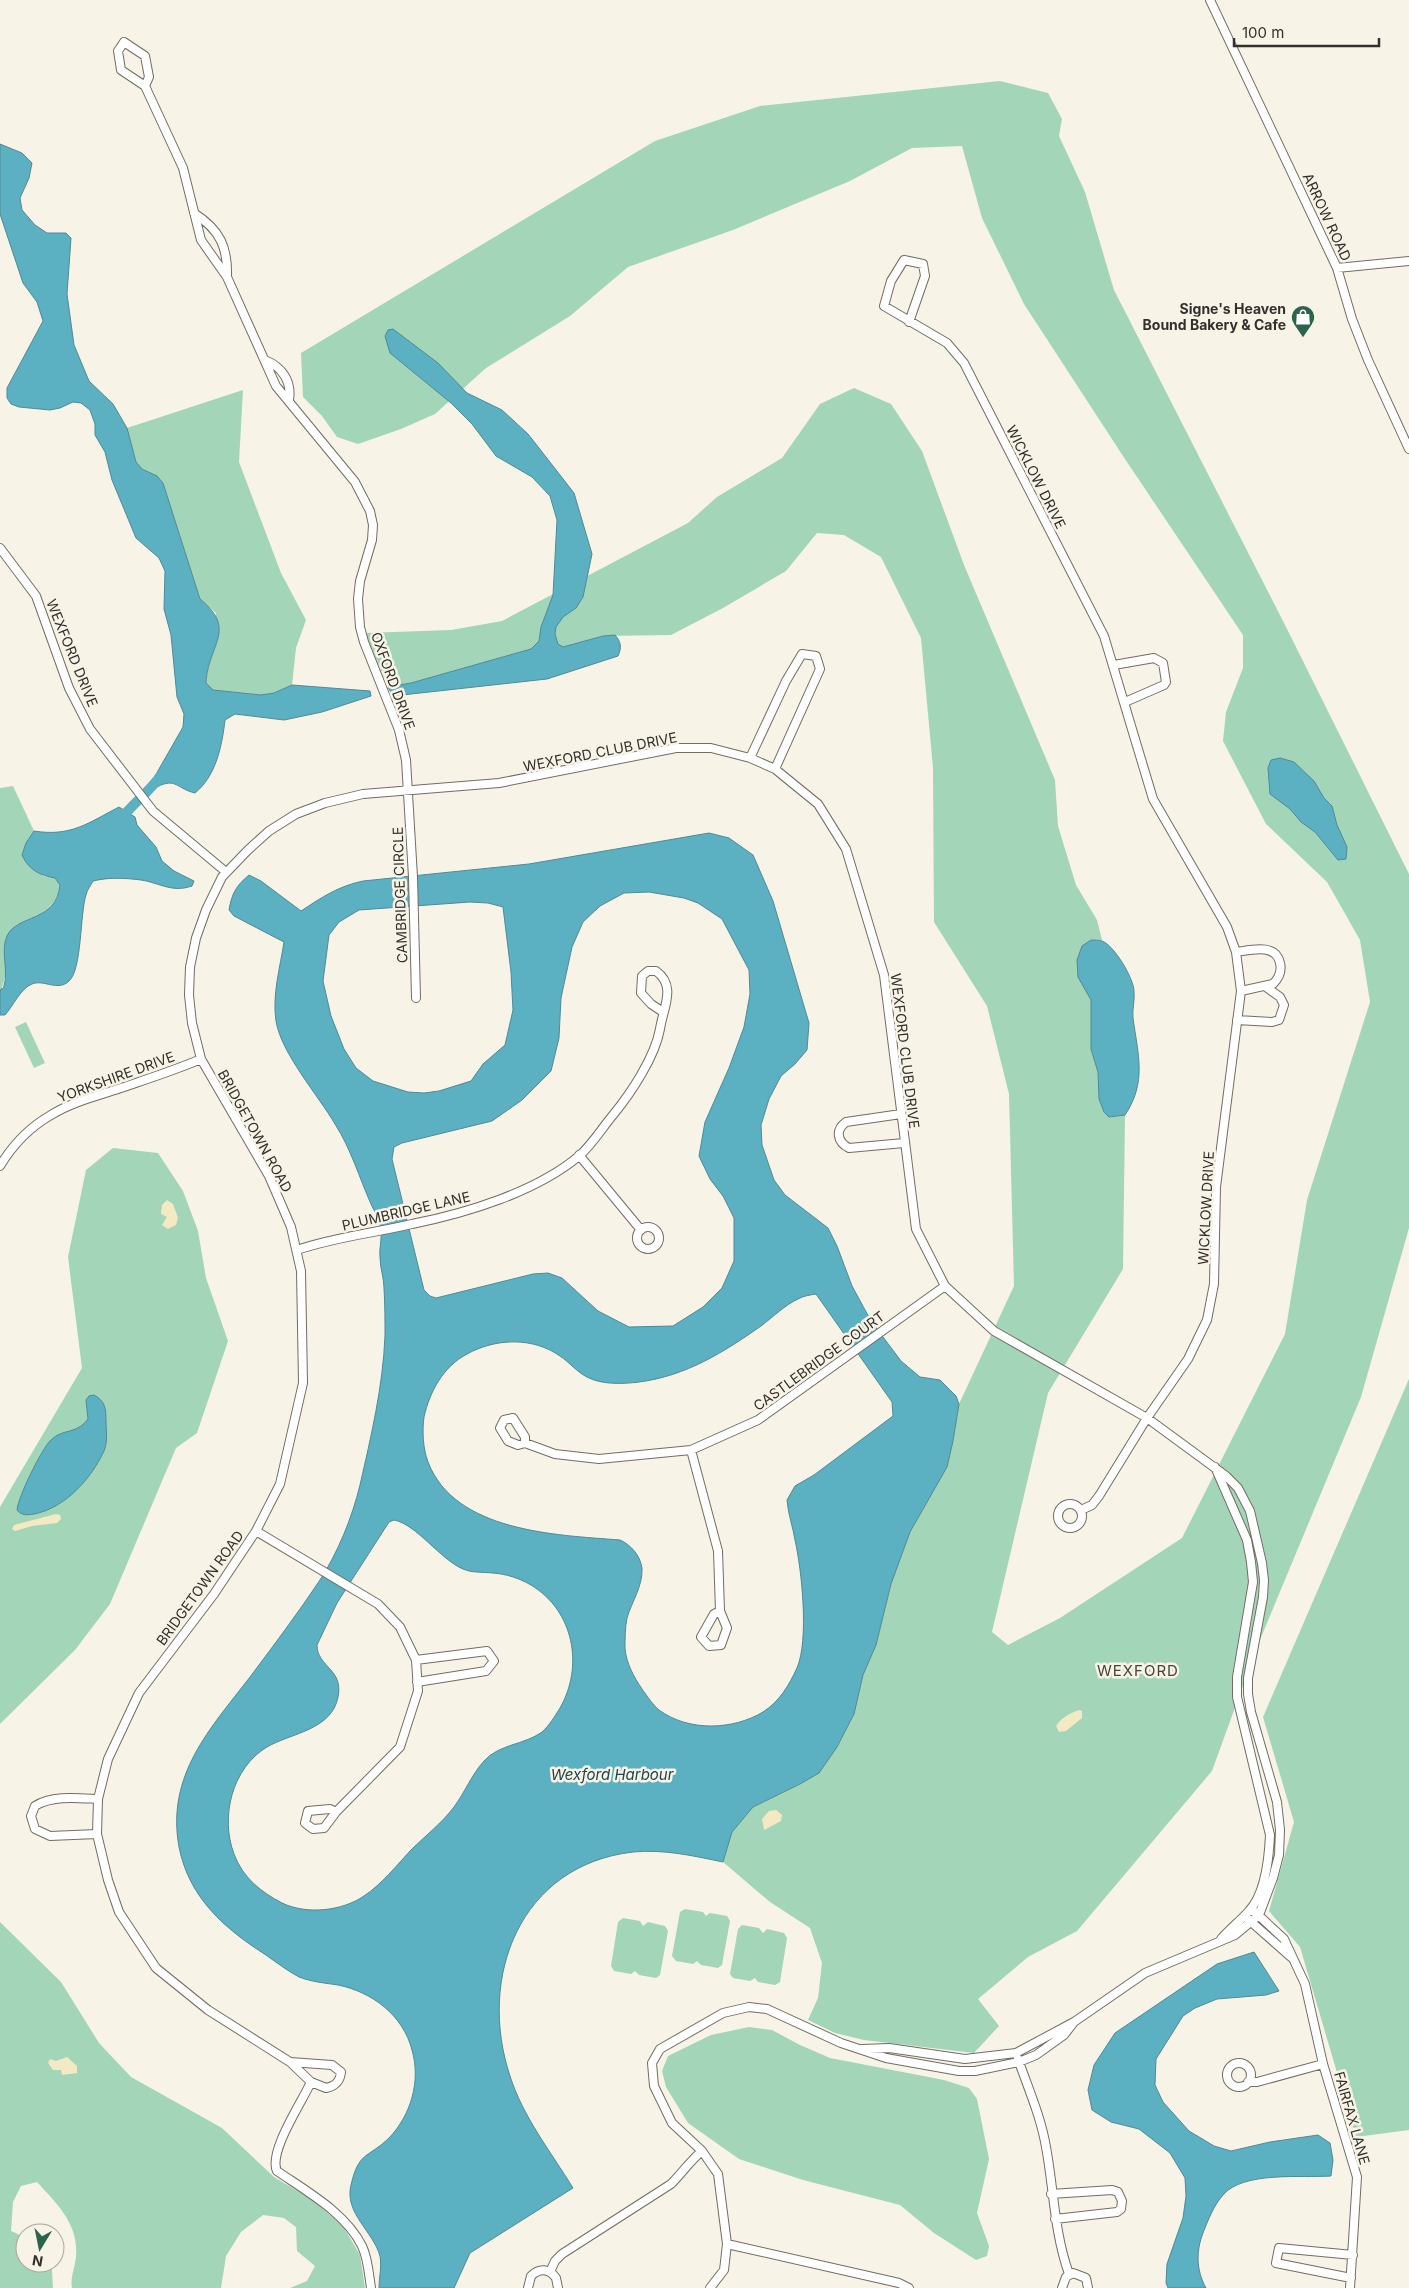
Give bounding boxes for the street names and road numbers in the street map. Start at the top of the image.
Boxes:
street label: ARROW ROAD [1300,170,1355,263]
street label: WICKLOW DRIVE [1003,422,1070,531]
street label: WEXFORD DRIVE [43,596,102,709]
street label: OXFORD DRIVE [368,630,419,732]
street label: WEXFORD CLUB DRIVE [522,728,678,775]
street label: CAMBRIDGE CIRCLE [389,826,410,964]
street label: WEXFORD CLUB DRIVE [888,972,923,1130]
street label: YORKSHIRE DRIVE [55,1047,177,1106]
street label: BRIDGETOWN ROAD [215,1067,296,1195]
street label: WICKLOW DRIVE [1194,1151,1217,1265]
street label: PLUMBRIDGE LANE [340,1187,472,1234]
street label: CASTLEBRIDGE COURT [750,1307,888,1414]
street label: BRIDGETOWN ROAD [152,1527,247,1648]
street label: FAIRFAX LANE [1331,2069,1374,2166]

